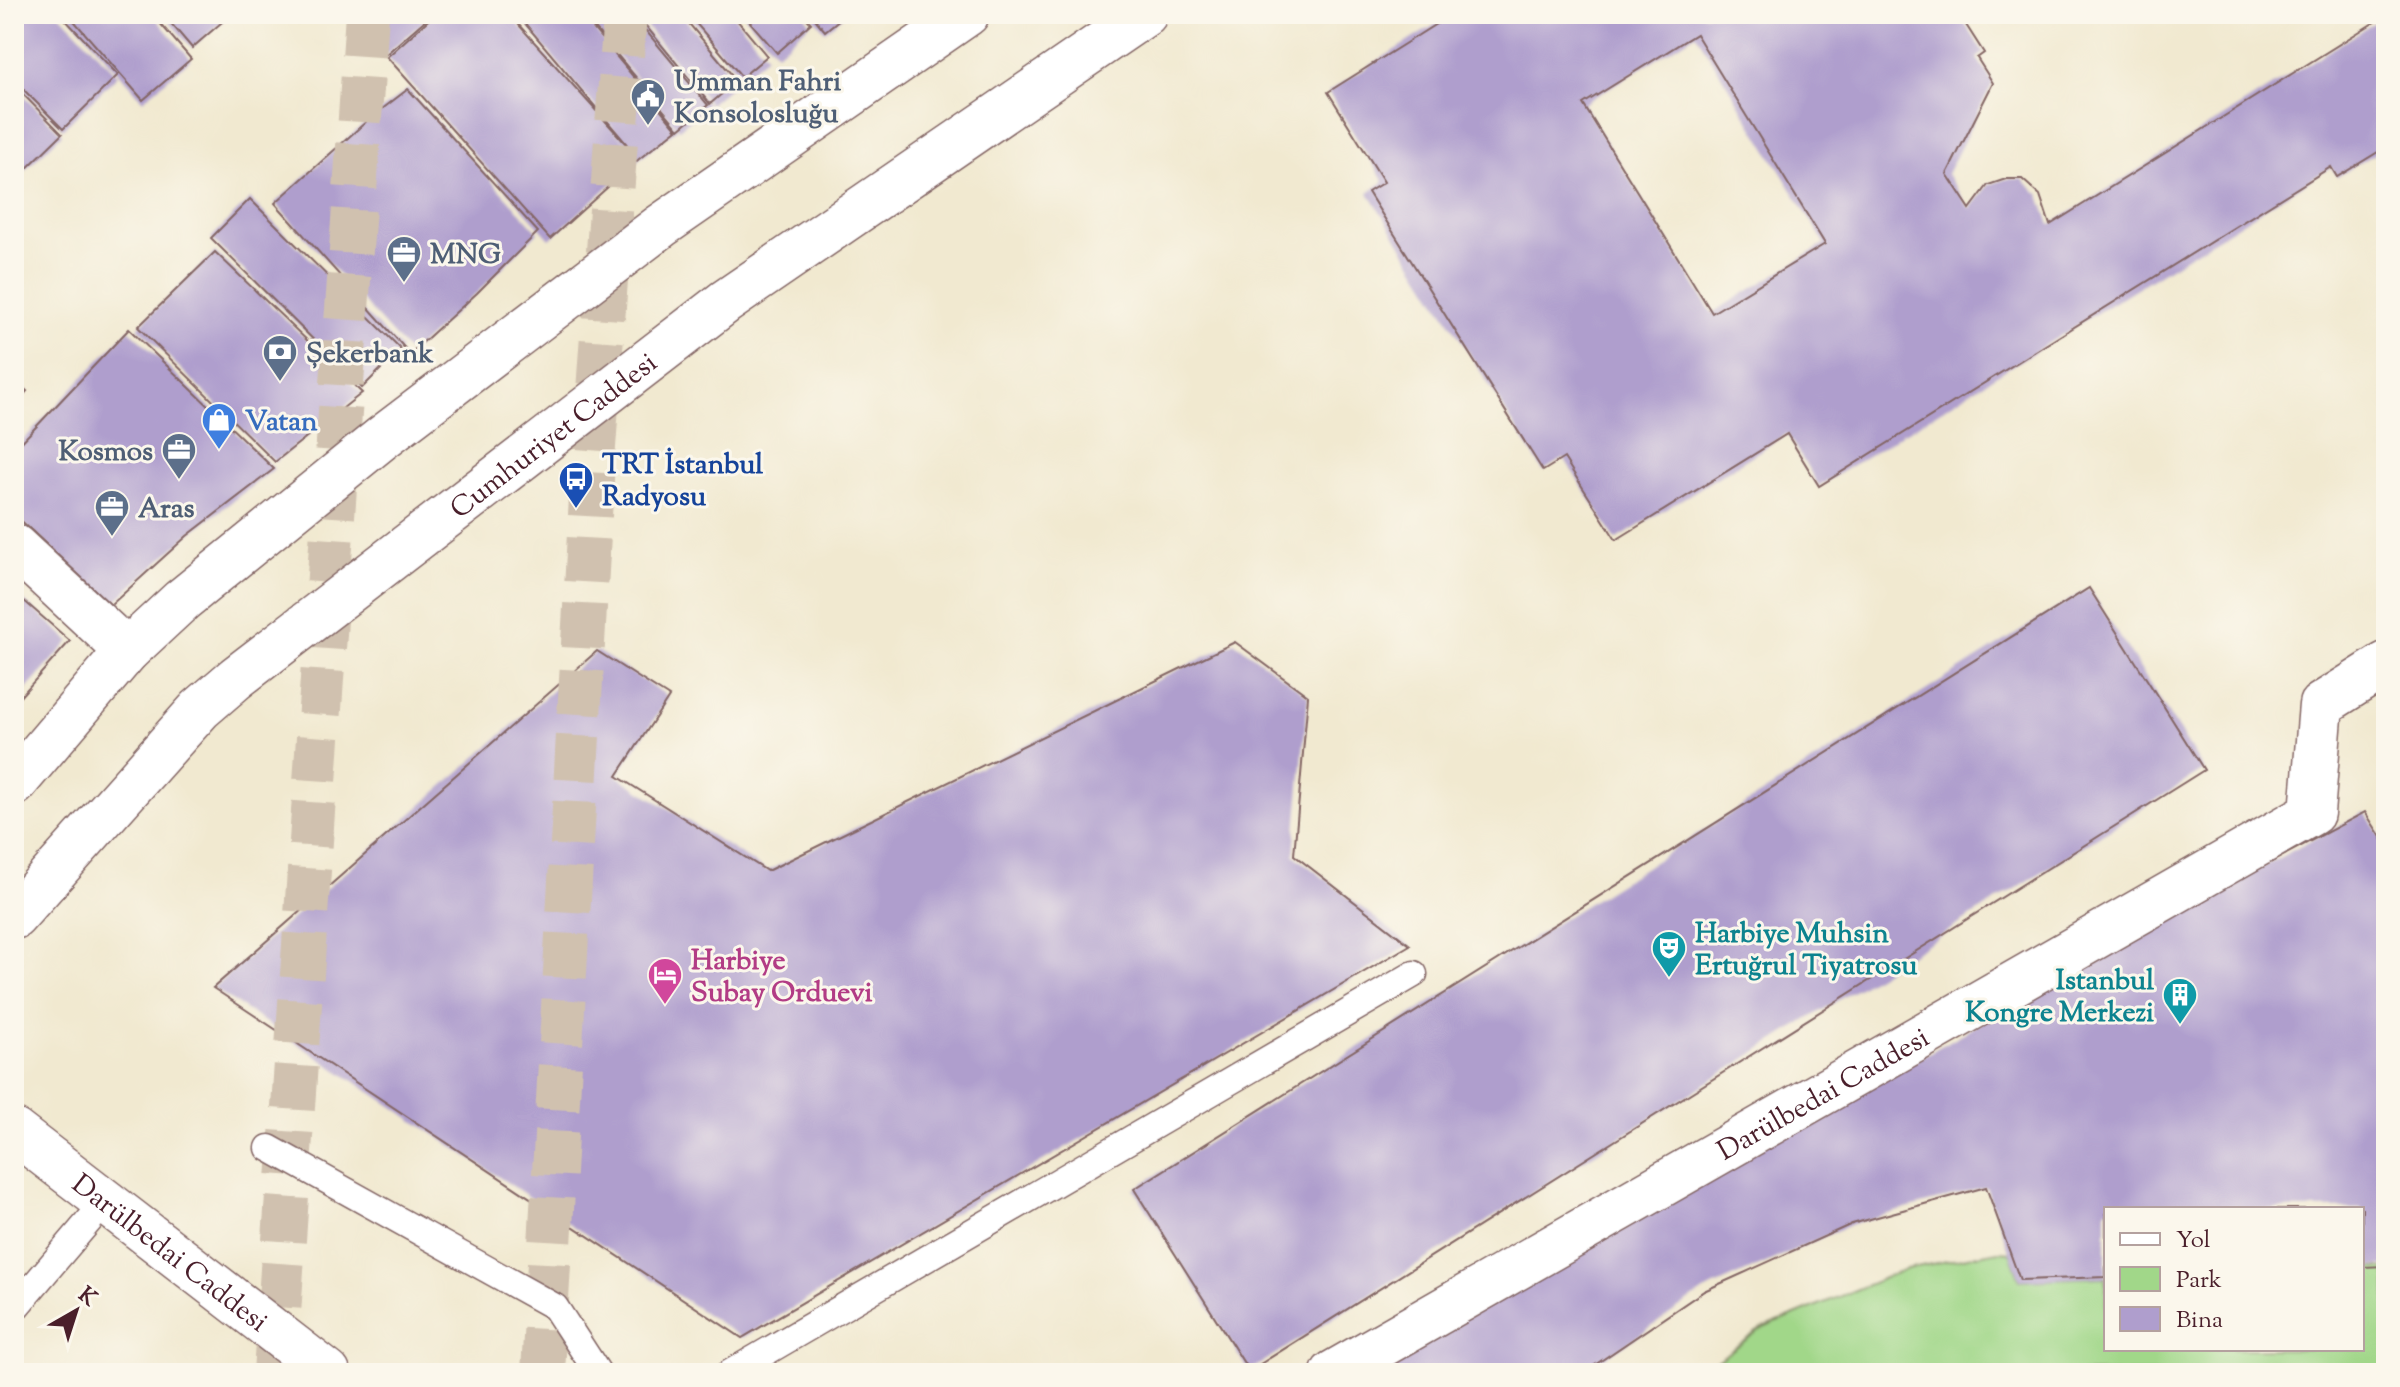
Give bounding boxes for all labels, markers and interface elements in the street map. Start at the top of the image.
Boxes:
place label: Umman Fahri Konsolosluğu [674,63,841,135]
public building icon: Umman Fahri Konsolosluğu [629,77,667,127]
office icon: MNG [385,234,423,284]
place label: MNG [430,236,501,276]
bank icon: Şekerbank [261,333,299,383]
place label: Şekerbank [306,335,434,375]
street label: Cumhuriyet Caddesi [442,344,667,529]
shop icon: Vatan [200,401,238,451]
place label: Vatan [245,403,318,443]
office icon: Kosmos [160,431,198,481]
place label: Kosmos [58,433,153,473]
place label: TRT İstanbul Radyosu [602,446,763,518]
bus stop icon: TRT İstanbul Radyosu [557,460,595,510]
office icon: Aras [93,488,131,538]
place label: Aras [138,490,195,530]
place label: Harbiye Muhsin Ertuğrul Tiyatrosu [1695,915,1918,987]
theatre icon: Harbiye Muhsin Ertuğrul Tiyatrosu [1650,929,1688,979]
place label: Harbiye Subay Orduevi [691,942,873,1014]
hotel icon: Harbiye Subay Orduevi [646,956,684,1006]
place label: Istanbul Kongre Merkezi [1965,962,2154,1034]
building icon: Istanbul Kongre Merkezi [2161,976,2199,1026]
street label: Darülbedai Caddesi [1711,1019,1937,1172]
street label: Darülbedai Caddesi [62,1166,276,1343]
legend [2104,1207,2364,1351]
text: Yol [2176,1224,2211,1258]
text: Park [2176,1264,2222,1298]
north arrow [36,1271,116,1351]
text: K [70,1280,103,1315]
text: Bina [2176,1304,2223,1338]

